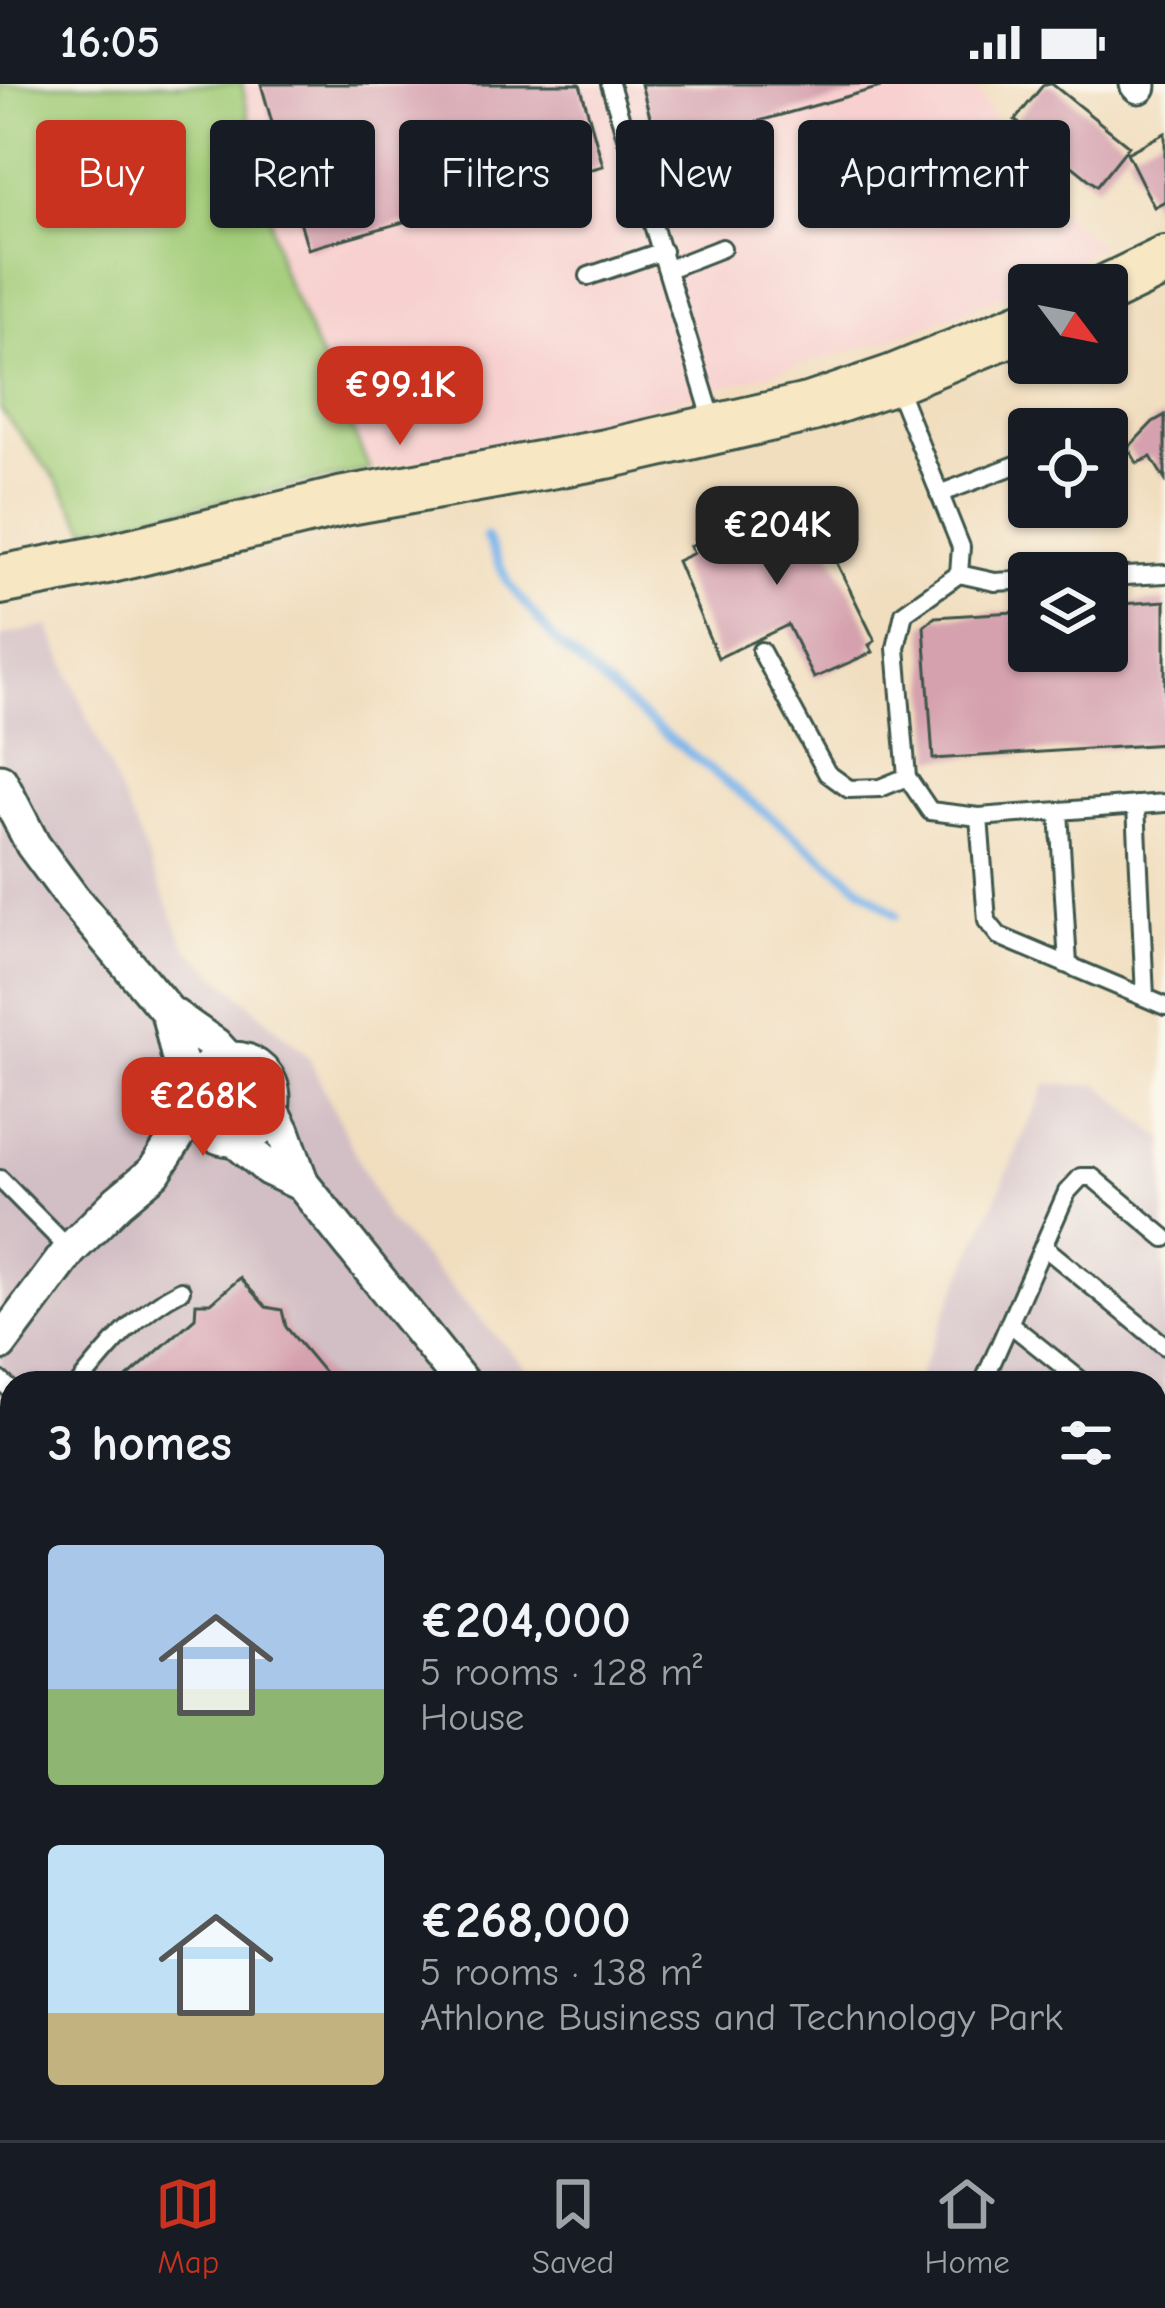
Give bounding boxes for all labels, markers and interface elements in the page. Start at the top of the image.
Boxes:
text: 16:05 [60,16,160,68]
chip: Buy [36,120,186,228]
chip: Rent [210,120,375,228]
chip: Filters [399,120,592,228]
chip: New [616,120,774,228]
chip: Apartment [798,120,1070,228]
north arrow [1008,264,1128,384]
map controls [1008,264,1128,672]
pin: €99.1K [302,346,498,448]
text: €99.1K [344,362,456,407]
button: locate [1008,408,1128,528]
pin: €204K [693,486,861,588]
text: €204K [723,502,831,547]
button: layers [1008,552,1128,672]
pin: €268K [119,1057,287,1159]
text: €268K [149,1073,257,1118]
icon: filters [1053,1410,1119,1476]
text: 3 homes [48,1414,232,1473]
text: €204,000 [420,1591,631,1650]
icon: home [144,1593,288,1737]
text: 5 rooms · 128 m² [420,1650,703,1695]
text: House [420,1695,524,1740]
text: €268,000 [420,1891,631,1950]
icon: home [144,1893,288,2037]
text: 5 rooms · 138 m² [420,1950,702,1995]
text: Athlone Business and Technology Park [420,1995,1063,2040]
tab: Map [155,2171,221,2281]
tab: Saved [532,2171,614,2281]
tab: Home [925,2171,1010,2281]

